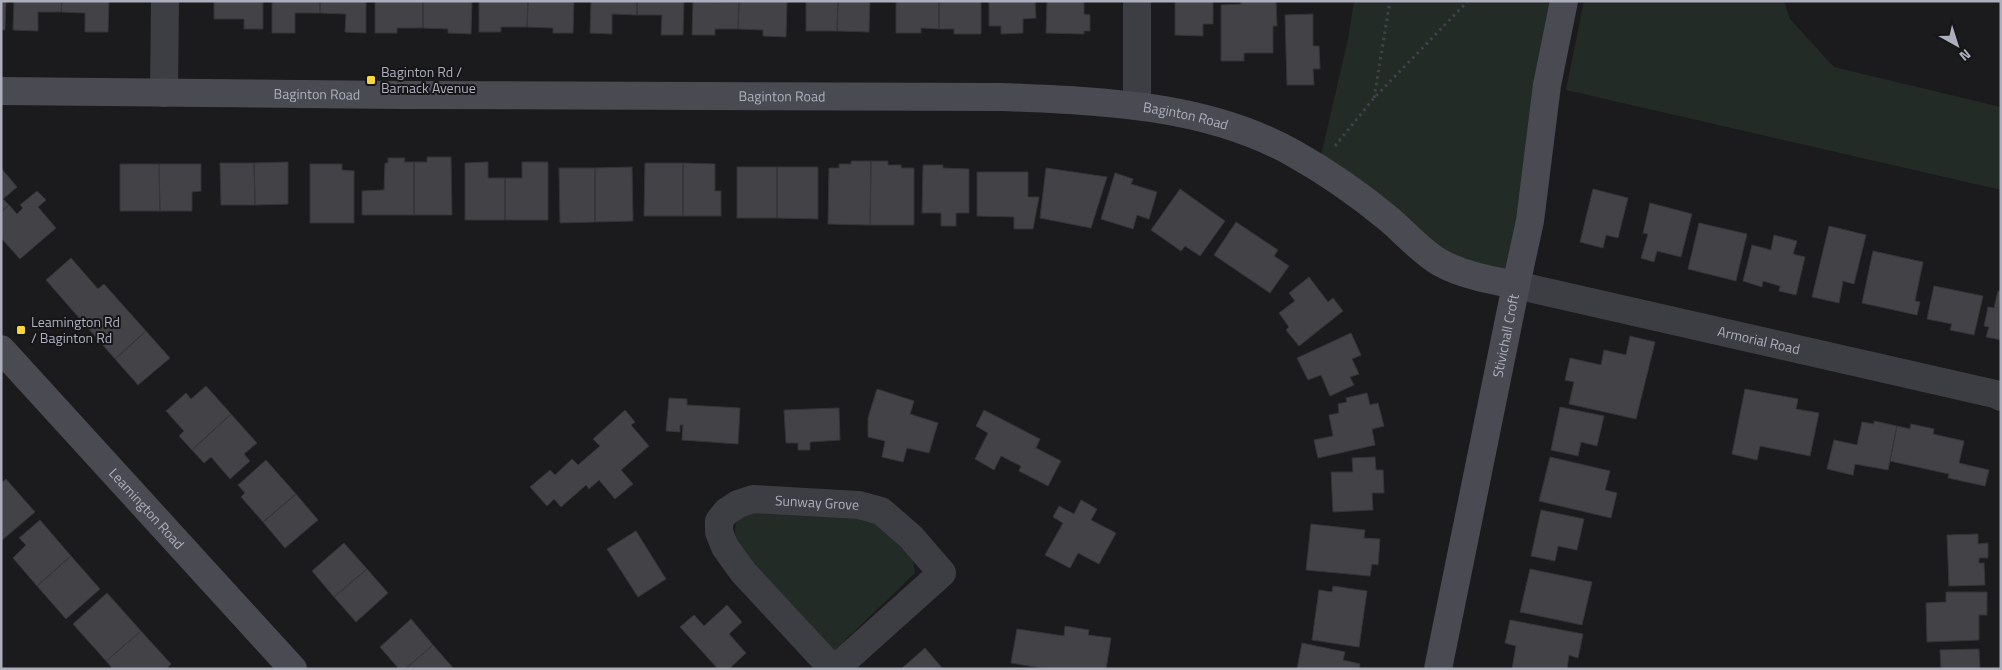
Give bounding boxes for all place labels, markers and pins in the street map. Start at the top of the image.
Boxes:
place label: Baginton Rd / Barnack Avenue [381,61,476,98]
marker: Baginton Rd / Barnack Avenue [365,74,377,86]
place label: Leamington Rd / Baginton Rd [31,311,120,348]
marker: Leamington Rd / Baginton Rd [15,324,27,336]

